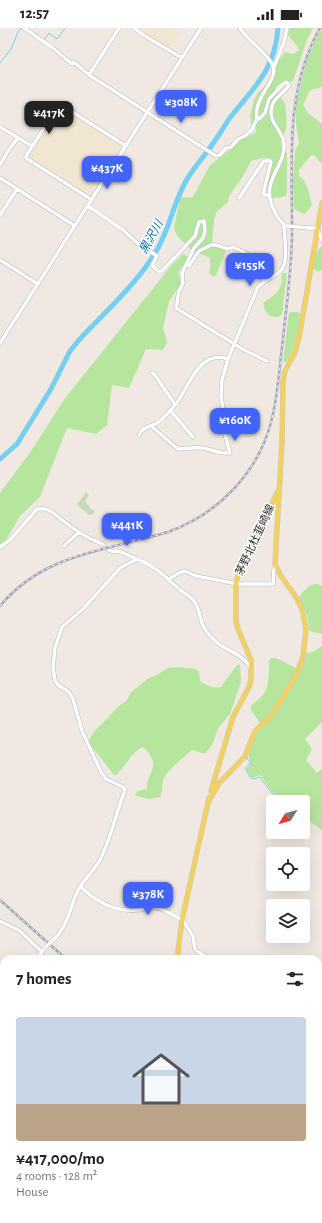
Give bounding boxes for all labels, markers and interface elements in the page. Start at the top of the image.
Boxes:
text: 12:57 [20,6,49,21]
pin: ¥308K [153,90,209,124]
text: ¥308K [164,96,198,109]
pin: ¥417K [21,101,77,135]
text: ¥417K [33,107,65,120]
pin: ¥437K [79,156,135,190]
text: ¥437K [91,162,123,175]
water label: 黒沢川 [137,217,166,256]
pin: ¥155K [222,253,278,287]
text: ¥155K [235,259,265,272]
pin: ¥160K [207,408,263,442]
text: ¥160K [219,414,251,427]
street label: 茅野北杜韮崎線 [233,502,276,577]
pin: ¥441K [99,513,155,547]
text: ¥441K [111,519,143,532]
north arrow [266,795,310,839]
map controls [266,795,310,943]
button: locate [266,847,310,891]
pin: ¥378K [120,882,176,916]
text: ¥378K [132,888,164,901]
button: layers [266,899,310,943]
icon: filters [284,968,306,990]
text: 7 homes [16,970,72,987]
icon: home [125,1043,197,1115]
text: ¥417,000/mo [16,1150,104,1167]
text: 4 rooms · 128 m² [16,1170,97,1183]
text: House [16,1186,48,1199]

